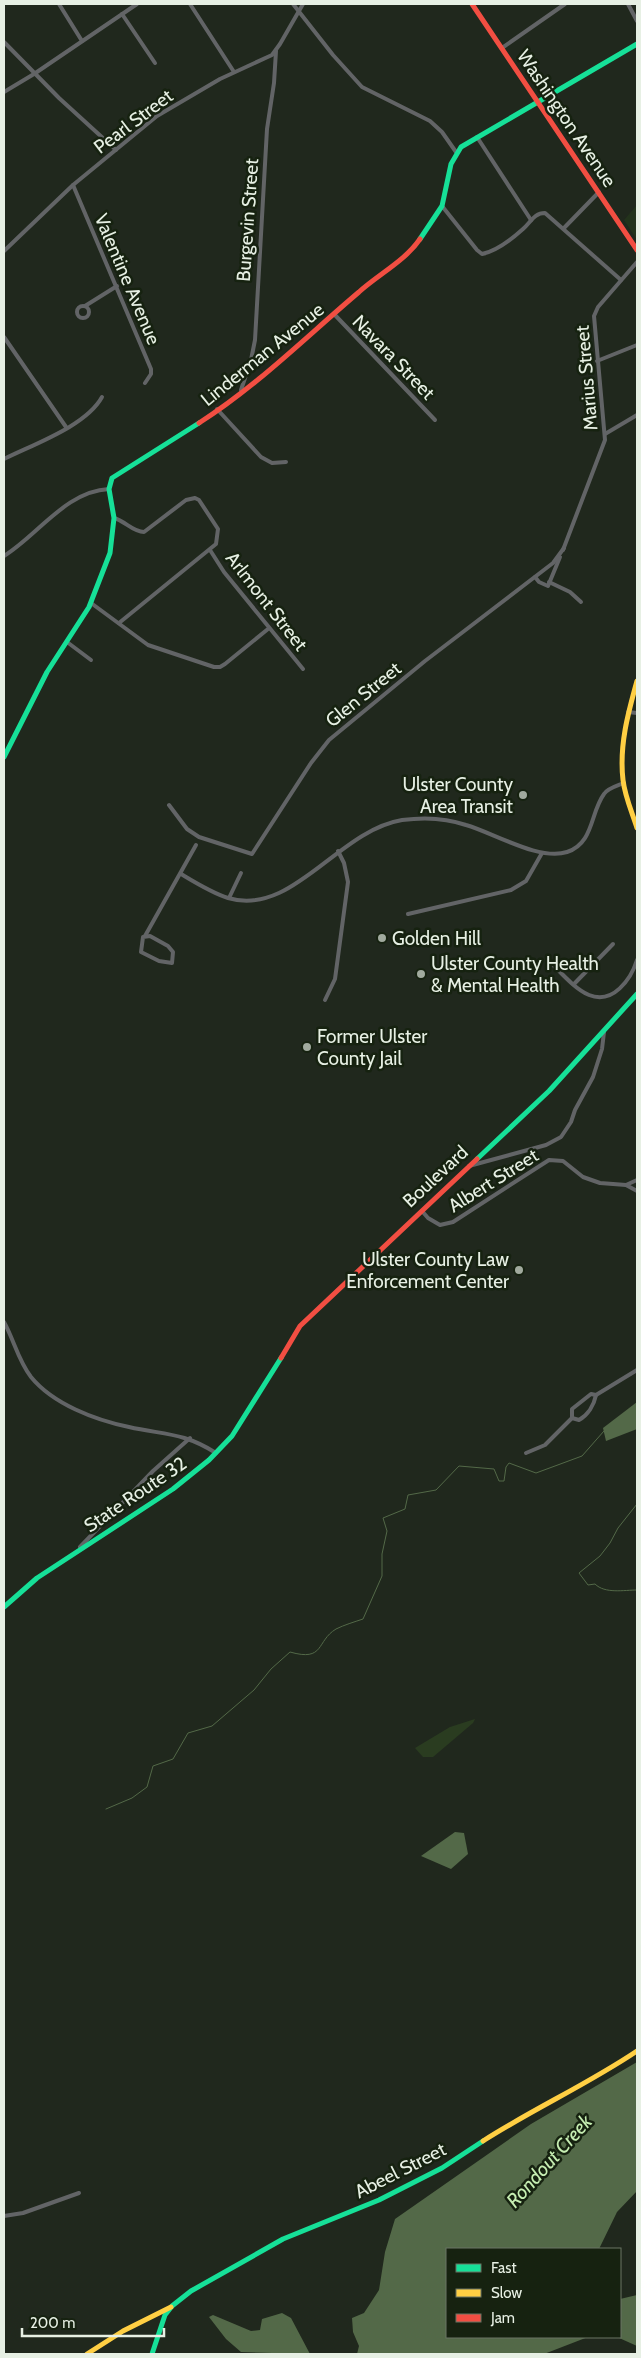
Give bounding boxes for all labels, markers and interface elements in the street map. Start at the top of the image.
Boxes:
street label: Washington Avenue [512,45,621,191]
street label: Pearl Street [89,84,178,159]
street label: Burgevin Street [232,157,263,282]
street label: Valentine Avenue [90,210,166,348]
street label: Linderman Avenue [196,298,329,411]
street label: Navara Street [348,310,440,405]
street label: Marius Street [570,324,603,431]
street label: Arlmont Street [221,547,313,656]
street label: Glen Street [321,657,406,732]
place label: Ulster County Area Transit [402,773,514,818]
marker: Ulster County Area Transit [517,789,529,801]
place label: Golden Hill [392,927,481,950]
marker: Golden Hill [376,932,388,944]
place label: Ulster County Health & Mental Health [431,952,599,997]
marker: Ulster County Health & Mental Health [415,968,427,980]
place label: Former Ulster County Jail [317,1025,427,1070]
marker: Former Ulster County Jail [301,1041,313,1053]
street label: Boulevard [398,1141,473,1212]
street label: Albert Street [444,1143,543,1217]
place label: Ulster County Law Enforcement Center [346,1248,509,1293]
marker: Ulster County Law Enforcement Center [513,1264,525,1276]
street label: State Route 32 [80,1452,191,1537]
water label: Rondout Creek [501,2109,598,2212]
street label: Abeel Street [351,2137,450,2203]
legend [446,2248,621,2338]
text: Fast [491,2259,516,2277]
text: Slow [491,2284,522,2302]
scale bar [22,2306,165,2338]
text: Jam [490,2309,515,2327]
text: 200 m [30,2314,75,2332]

